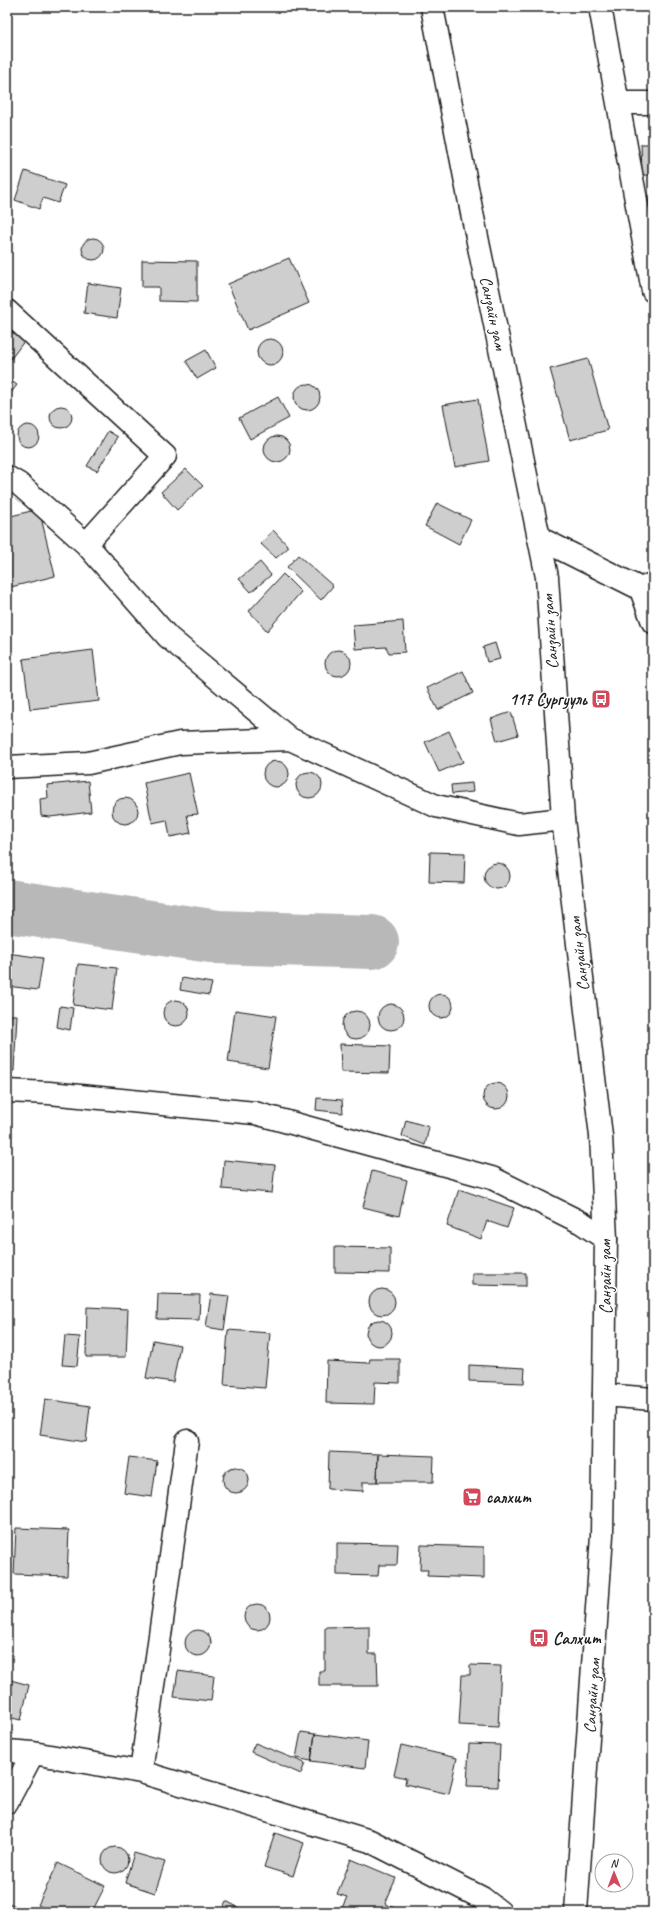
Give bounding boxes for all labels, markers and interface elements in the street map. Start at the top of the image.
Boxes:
street label: Санзайн зам [474,274,511,353]
street label: Санзайн зам [537,593,564,670]
bus stop icon: 117 Сургууль [590,688,612,710]
place label: 117 Сургууль [509,689,588,710]
street label: Санзайн зам [564,915,595,992]
street label: Санзайн зам [595,1239,617,1314]
supermarket icon: салхит [461,1486,483,1508]
place label: салхит [486,1487,532,1508]
bus stop icon: Салхит [528,1627,550,1649]
place label: Салхит [553,1628,602,1649]
street label: Санзайн зам [579,1657,606,1734]
north arrow [594,1853,634,1893]
text: N [610,1856,620,1870]

